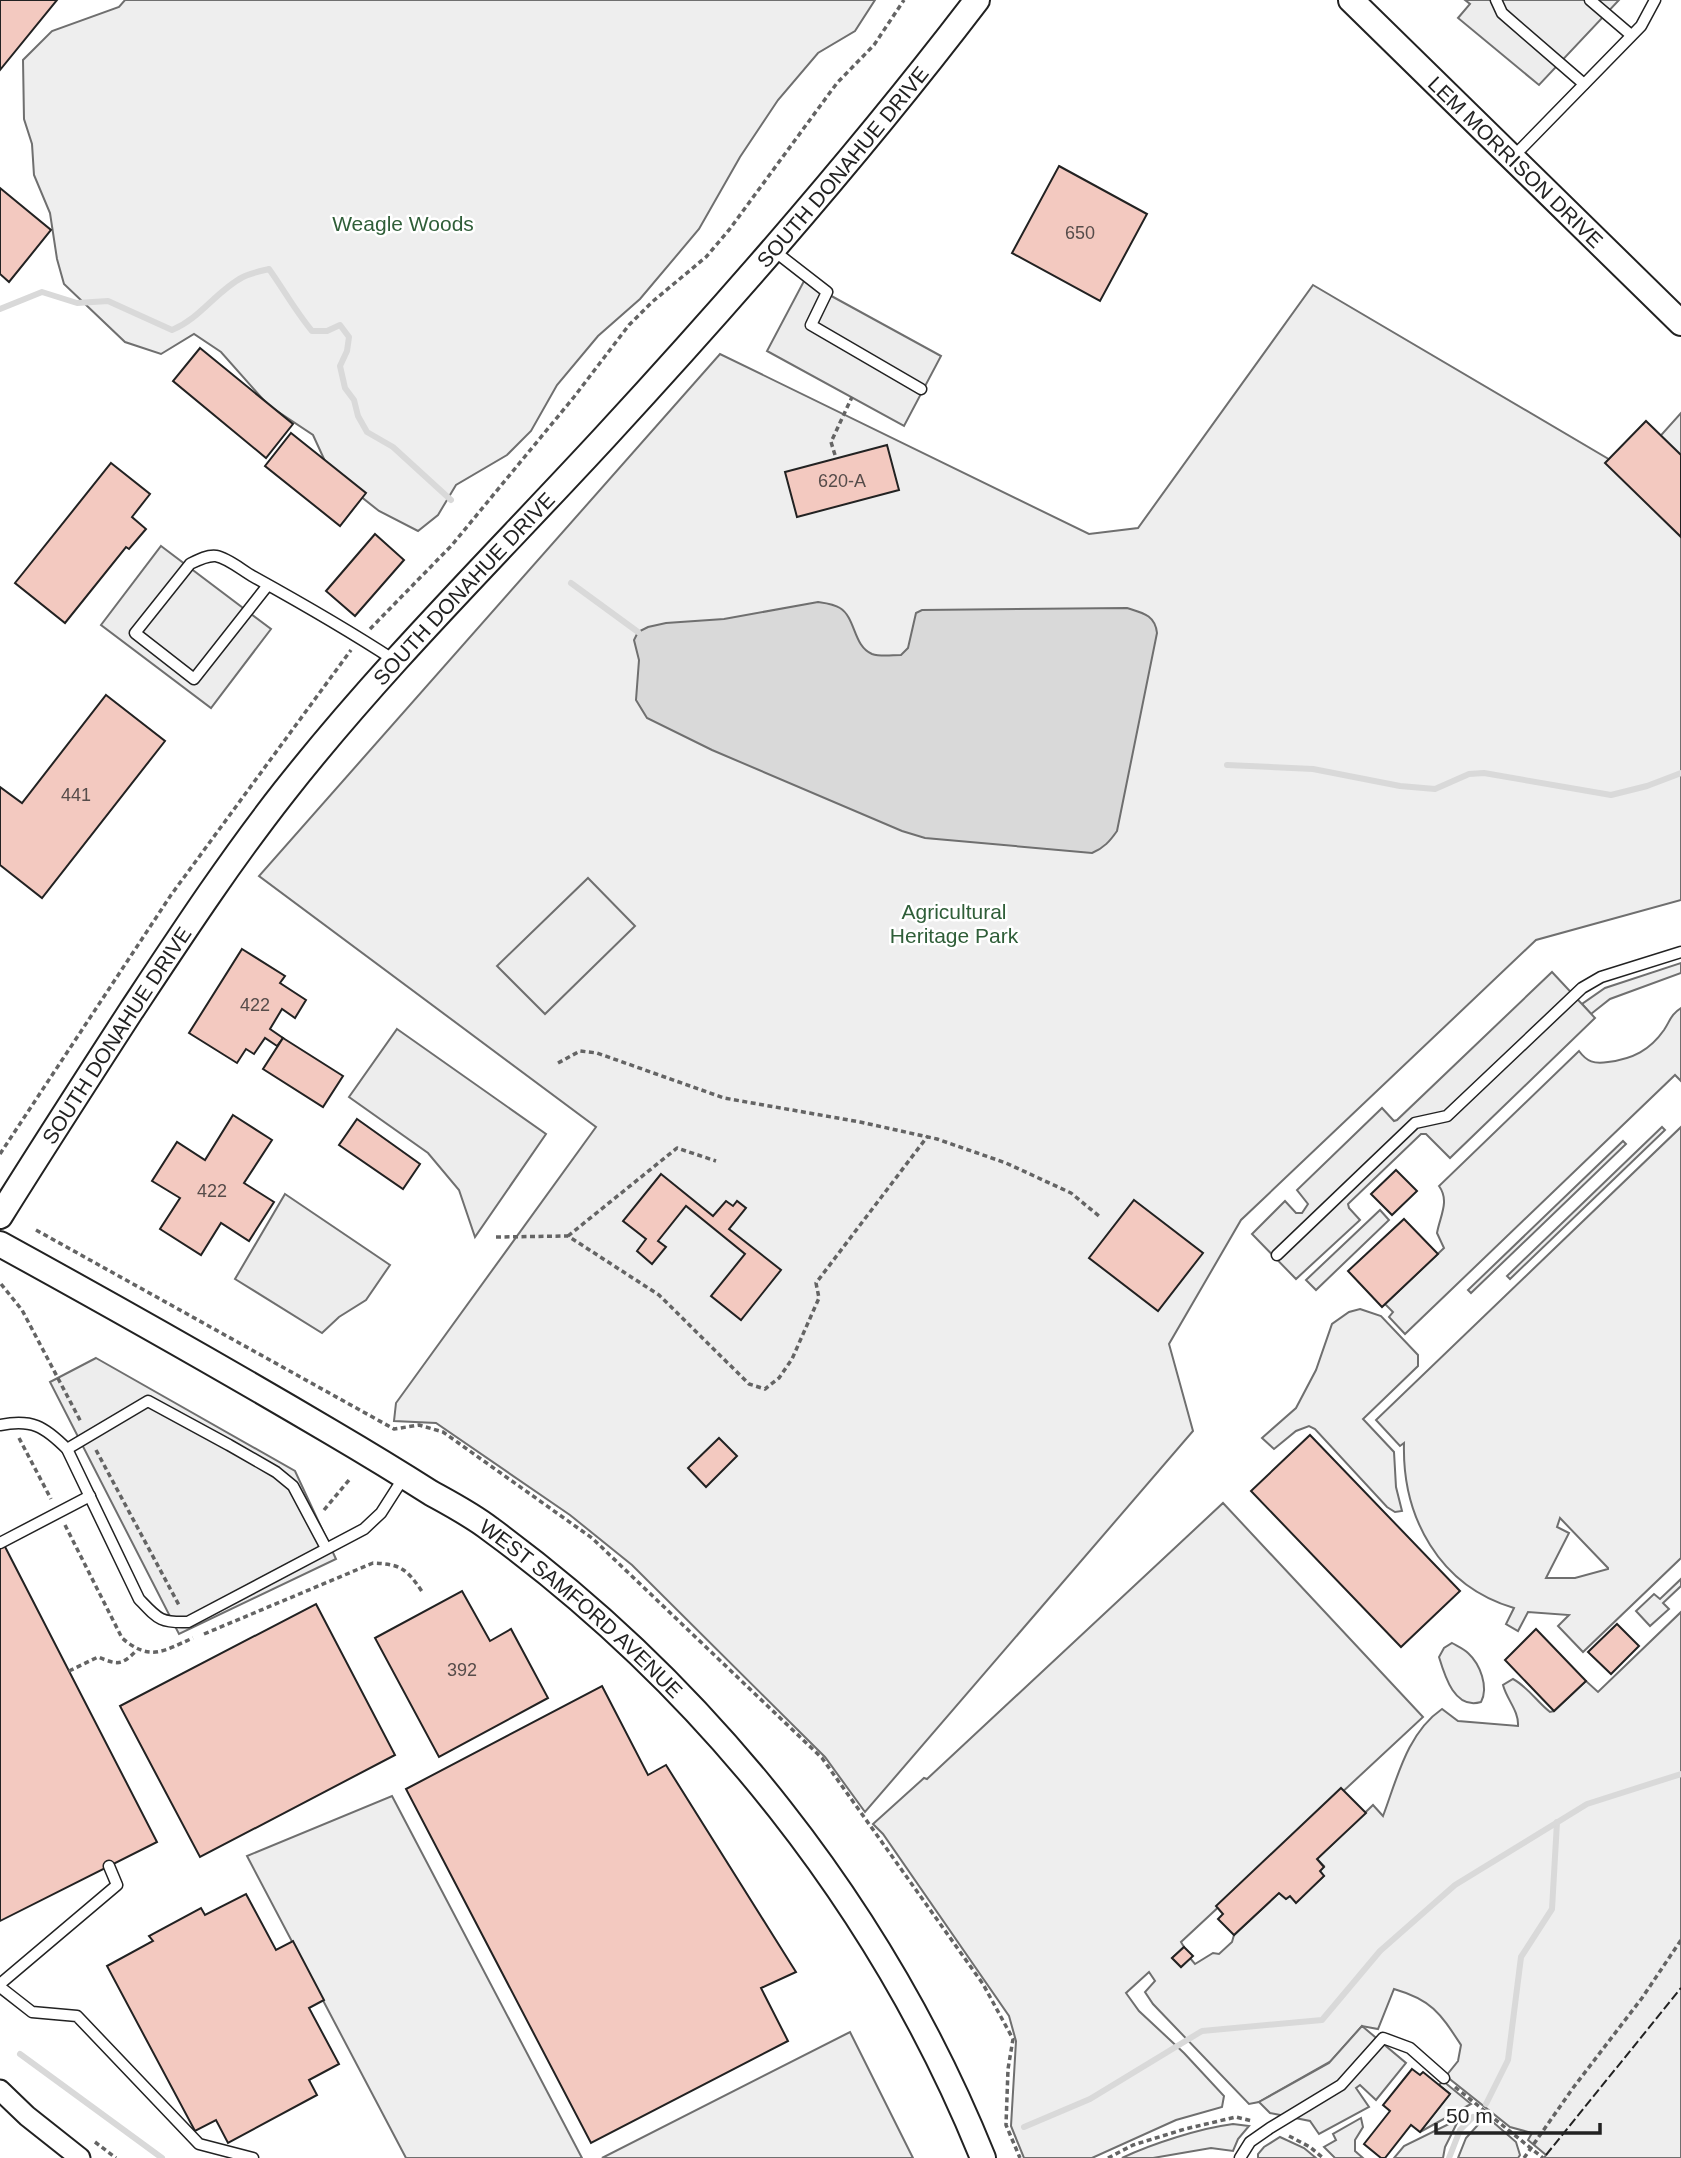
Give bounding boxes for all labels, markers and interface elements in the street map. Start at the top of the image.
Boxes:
street label: SOUTH DONAHUE DRIVE [752,62,932,272]
street label: LEM MORRISON DRIVE [1424,71,1608,252]
park label: Weagle Woods [332,212,474,235]
house number: 650 [1065,223,1095,243]
house number: 620-A [818,471,866,491]
street label: SOUTH DONAHUE DRIVE [368,488,559,689]
house number: 441 [61,785,91,805]
park label: Agricultural Heritage Park [890,900,1019,947]
street label: SOUTH DONAHUE DRIVE [37,922,195,1148]
house number: 422 [240,995,270,1015]
house number: 422 [197,1181,227,1201]
street label: WEST SAMFORD AVENUE [476,1514,687,1702]
house number: 392 [447,1660,477,1680]
scale bar [1436,2092,1600,2136]
text: 50 m [1446,2104,1493,2127]

